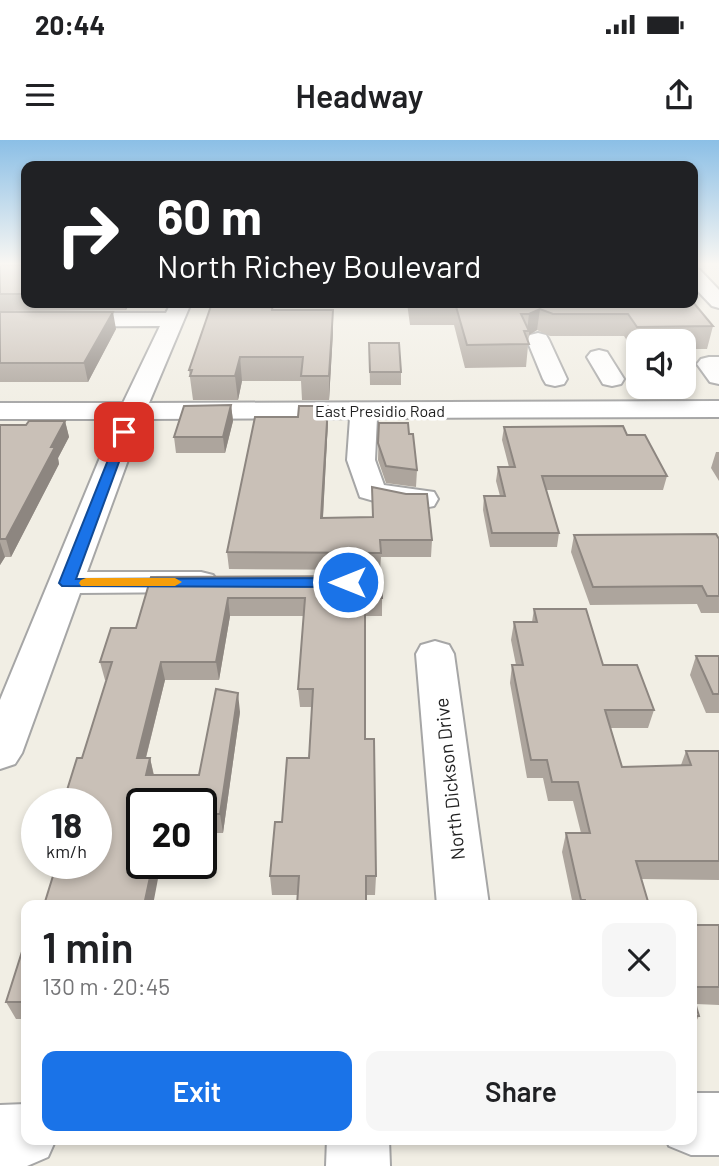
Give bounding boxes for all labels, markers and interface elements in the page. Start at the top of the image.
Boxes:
text: 20:44 [35,9,105,40]
icon: menu [21,76,59,114]
text: Headway [296,76,423,114]
icon: share [660,76,698,114]
text: 60 m [157,186,262,245]
icon: right [42,189,133,280]
text: North Richey Boulevard [157,246,481,284]
map controls [626,329,696,399]
button: sound [626,329,696,399]
street label: East Presidio Road [315,401,445,420]
pin [94,402,154,462]
icon: arrive [105,413,143,451]
position arrow [311,545,385,619]
street label: North Dickson Drive [429,697,469,861]
speed limit sign: 20 [126,788,217,879]
text: 18 [51,803,82,845]
text: km/h [46,840,87,862]
text: 1 min [42,921,134,971]
button: close [602,923,676,997]
text: 130 m · 20:45 [42,972,170,1000]
button: Exit [42,1051,352,1131]
button: Share [366,1051,676,1131]

